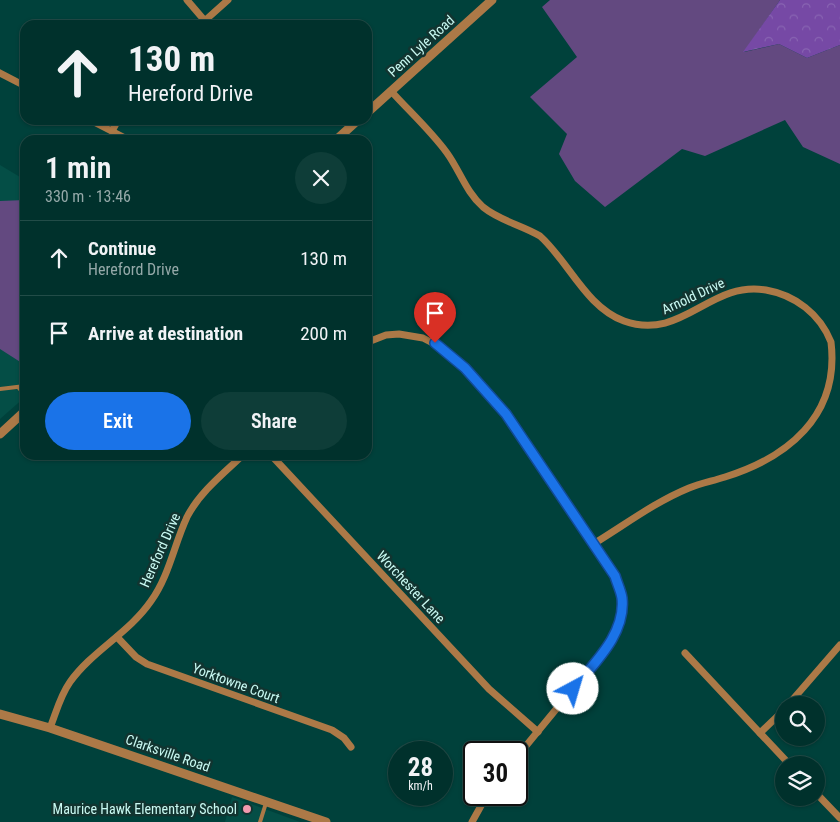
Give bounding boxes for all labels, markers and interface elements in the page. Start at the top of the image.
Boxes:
street label: Penn Lyle Road [385,12,457,80]
text: 130 m [128,39,215,80]
icon: ahead [45,40,110,105]
text: Hereford Drive [128,81,253,106]
text: 1 min [45,150,111,185]
button: close [295,152,347,204]
text: 330 m · 13:46 [45,187,131,206]
text: Continue [88,237,156,260]
icon: ahead [45,244,73,272]
text: 130 m [300,247,347,270]
text: Hereford Drive [88,260,179,279]
street label: Arnold Drive [659,274,727,318]
pin [414,292,456,343]
icon: arrive [421,299,449,327]
icon: arrive [45,319,73,347]
text: Arrive at destination [88,322,243,345]
text: 200 m [300,322,347,345]
button: Exit [45,392,191,450]
button: Share [201,392,347,450]
street label: Hereford Drive [136,510,184,590]
street label: Worchester Lane [374,548,449,627]
street label: Yorktowne Court [190,660,282,706]
position arrow [546,662,598,714]
map controls [775,696,825,806]
button: search [775,696,825,746]
street label: Clarksville Road [124,731,212,775]
speed limit sign: 30 [463,741,528,806]
text: 28 [408,753,433,782]
button: layers [775,756,825,806]
text: km/h [408,779,433,793]
place label: Maurice Hawk Elementary School [53,801,237,817]
marker: Maurice Hawk Elementary School [241,803,253,815]

